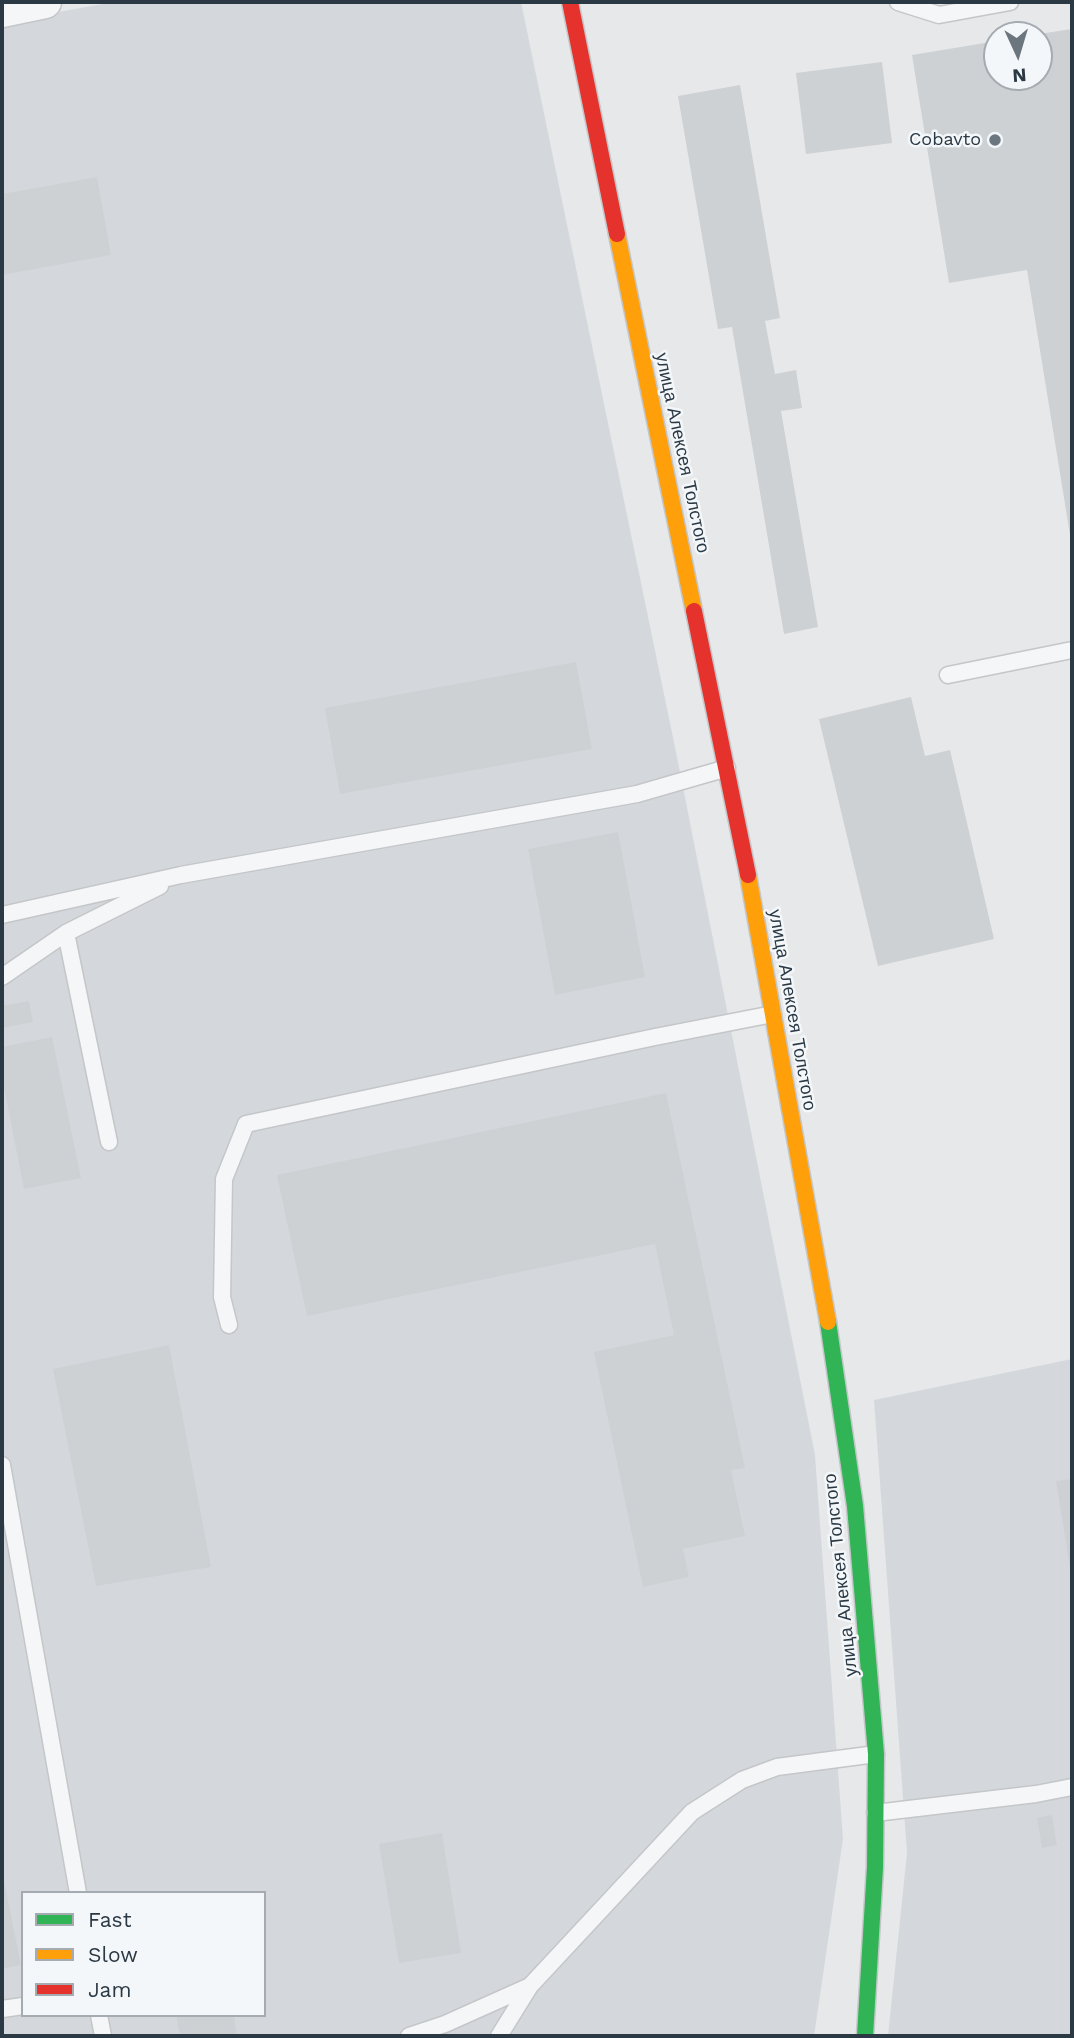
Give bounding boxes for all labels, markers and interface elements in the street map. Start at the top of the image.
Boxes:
north arrow [983,21,1053,91]
text: N [1012,63,1027,87]
place label: Cobavto [909,129,981,151]
marker: Cobavto [987,132,1003,148]
street label: улица Алексея Толстого [650,351,714,555]
street label: улица Алексея Толстого [764,908,820,1112]
street label: улица Алексея Толстого [820,1472,862,1678]
legend [21,1891,266,2017]
text: Fast [88,1907,132,1932]
text: Slow [88,1942,138,1967]
text: Jam [88,1977,131,2002]

